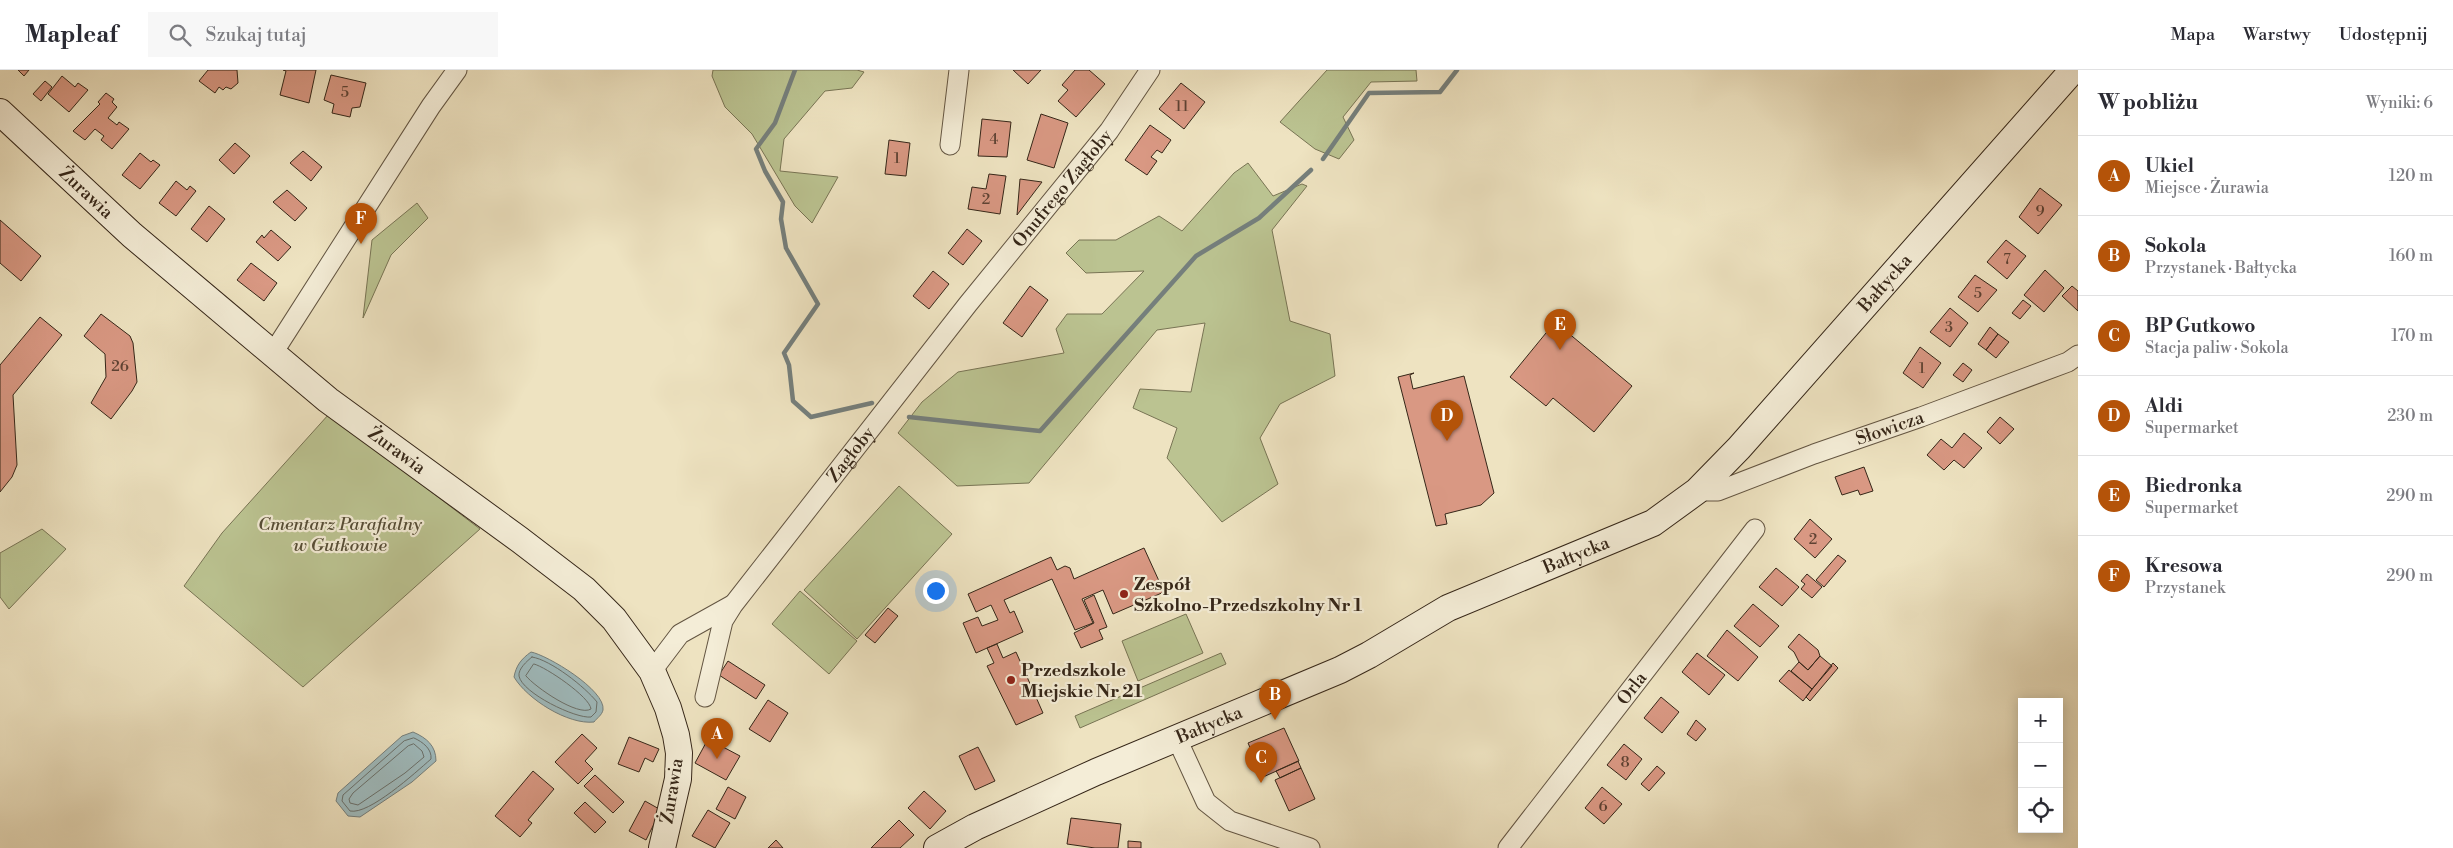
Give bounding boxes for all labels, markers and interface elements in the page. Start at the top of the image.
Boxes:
search box [148,12,498,57]
text: Mapleaf [25,20,118,50]
icon: search [166,21,194,49]
text: Szukaj tutaj [206,23,307,47]
text: Mapa [2171,23,2215,46]
text: Warstwy [2243,23,2311,46]
text: Udostępnij [2339,23,2428,46]
house number: 5 [341,83,349,102]
text: W pobliżu [2098,90,2198,116]
text: Wyniki: 6 [2366,93,2433,113]
house number: 11 [1175,97,1189,116]
street label: Onufrego Zagłoby [1007,124,1117,252]
house number: 4 [990,130,999,149]
house number: 1 [894,149,901,168]
text: Ukiel [2145,154,2194,178]
street label: Żurawia [54,161,119,224]
text: A [2108,166,2120,186]
text: 120 m [2389,166,2433,186]
text: Miejsce · Żurawia [2145,178,2269,198]
house number: 2 [982,190,990,209]
house number: 9 [2035,202,2045,221]
pin: F [345,203,377,244]
text: Sokola [2145,234,2206,258]
text: B [2108,246,2120,266]
text: 160 m [2389,246,2433,266]
street label: Bałtycka [1852,248,1917,318]
house number: 7 [2003,250,2011,269]
text: Przystanek · Bałtycka [2145,258,2297,278]
house number: 5 [1974,284,1982,303]
pin: E [1544,309,1576,350]
text: BP Gutkowo [2145,314,2255,338]
house number: 3 [1945,318,1953,337]
text: C [2108,326,2120,346]
text: 170 m [2391,326,2433,346]
text: Stacja paliw · Sokola [2145,338,2289,358]
house number: 26 [111,357,129,376]
house number: 1 [1919,359,1926,378]
text: Aldi [2145,394,2183,418]
pin: D [1431,400,1463,441]
street label: Słowicza [1853,405,1928,450]
text: D [2108,406,2120,426]
text: 230 m [2387,406,2433,426]
text: Supermarket [2145,418,2239,438]
street label: Żurawia [363,422,431,480]
street label: Zagłoby [822,422,880,487]
text: Biedronka [2145,474,2242,498]
text: E [2108,486,2120,506]
text: 290 m [2386,486,2433,506]
text: Supermarket [2145,498,2239,518]
park label: Cmentarz Parafialny w Gutkowie [258,513,423,557]
house number: 2 [1809,530,1817,549]
street label: Bałtycka [1538,531,1614,579]
text: Kresowa [2145,554,2223,578]
text: F [2108,566,2120,586]
text: 290 m [2386,566,2433,586]
place label: Zespół Szkolno-Przedszkolny Nr 1 [1134,573,1363,617]
your location [923,578,949,604]
text: Przystanek [2145,578,2225,598]
marker: Zespół Szkolno-Przedszkolny Nr 1 [1118,588,1130,600]
place label: Przedszkole Miejskie Nr 21 [1021,659,1143,703]
street label: Orla [1612,666,1652,710]
marker: Przedszkole Miejskie Nr 21 [1005,674,1017,686]
pin: B [1259,679,1291,720]
map controls [2018,698,2063,833]
button: + [2018,698,2063,743]
street label: Bałtycka [1172,700,1247,749]
pin: A [701,718,733,759]
pin: C [1245,742,1277,783]
button: − [2018,743,2063,788]
house number: 8 [1620,753,1630,772]
street label: Żurawia [655,756,689,825]
button: locate [2018,788,2063,833]
house number: 6 [1598,797,1608,816]

